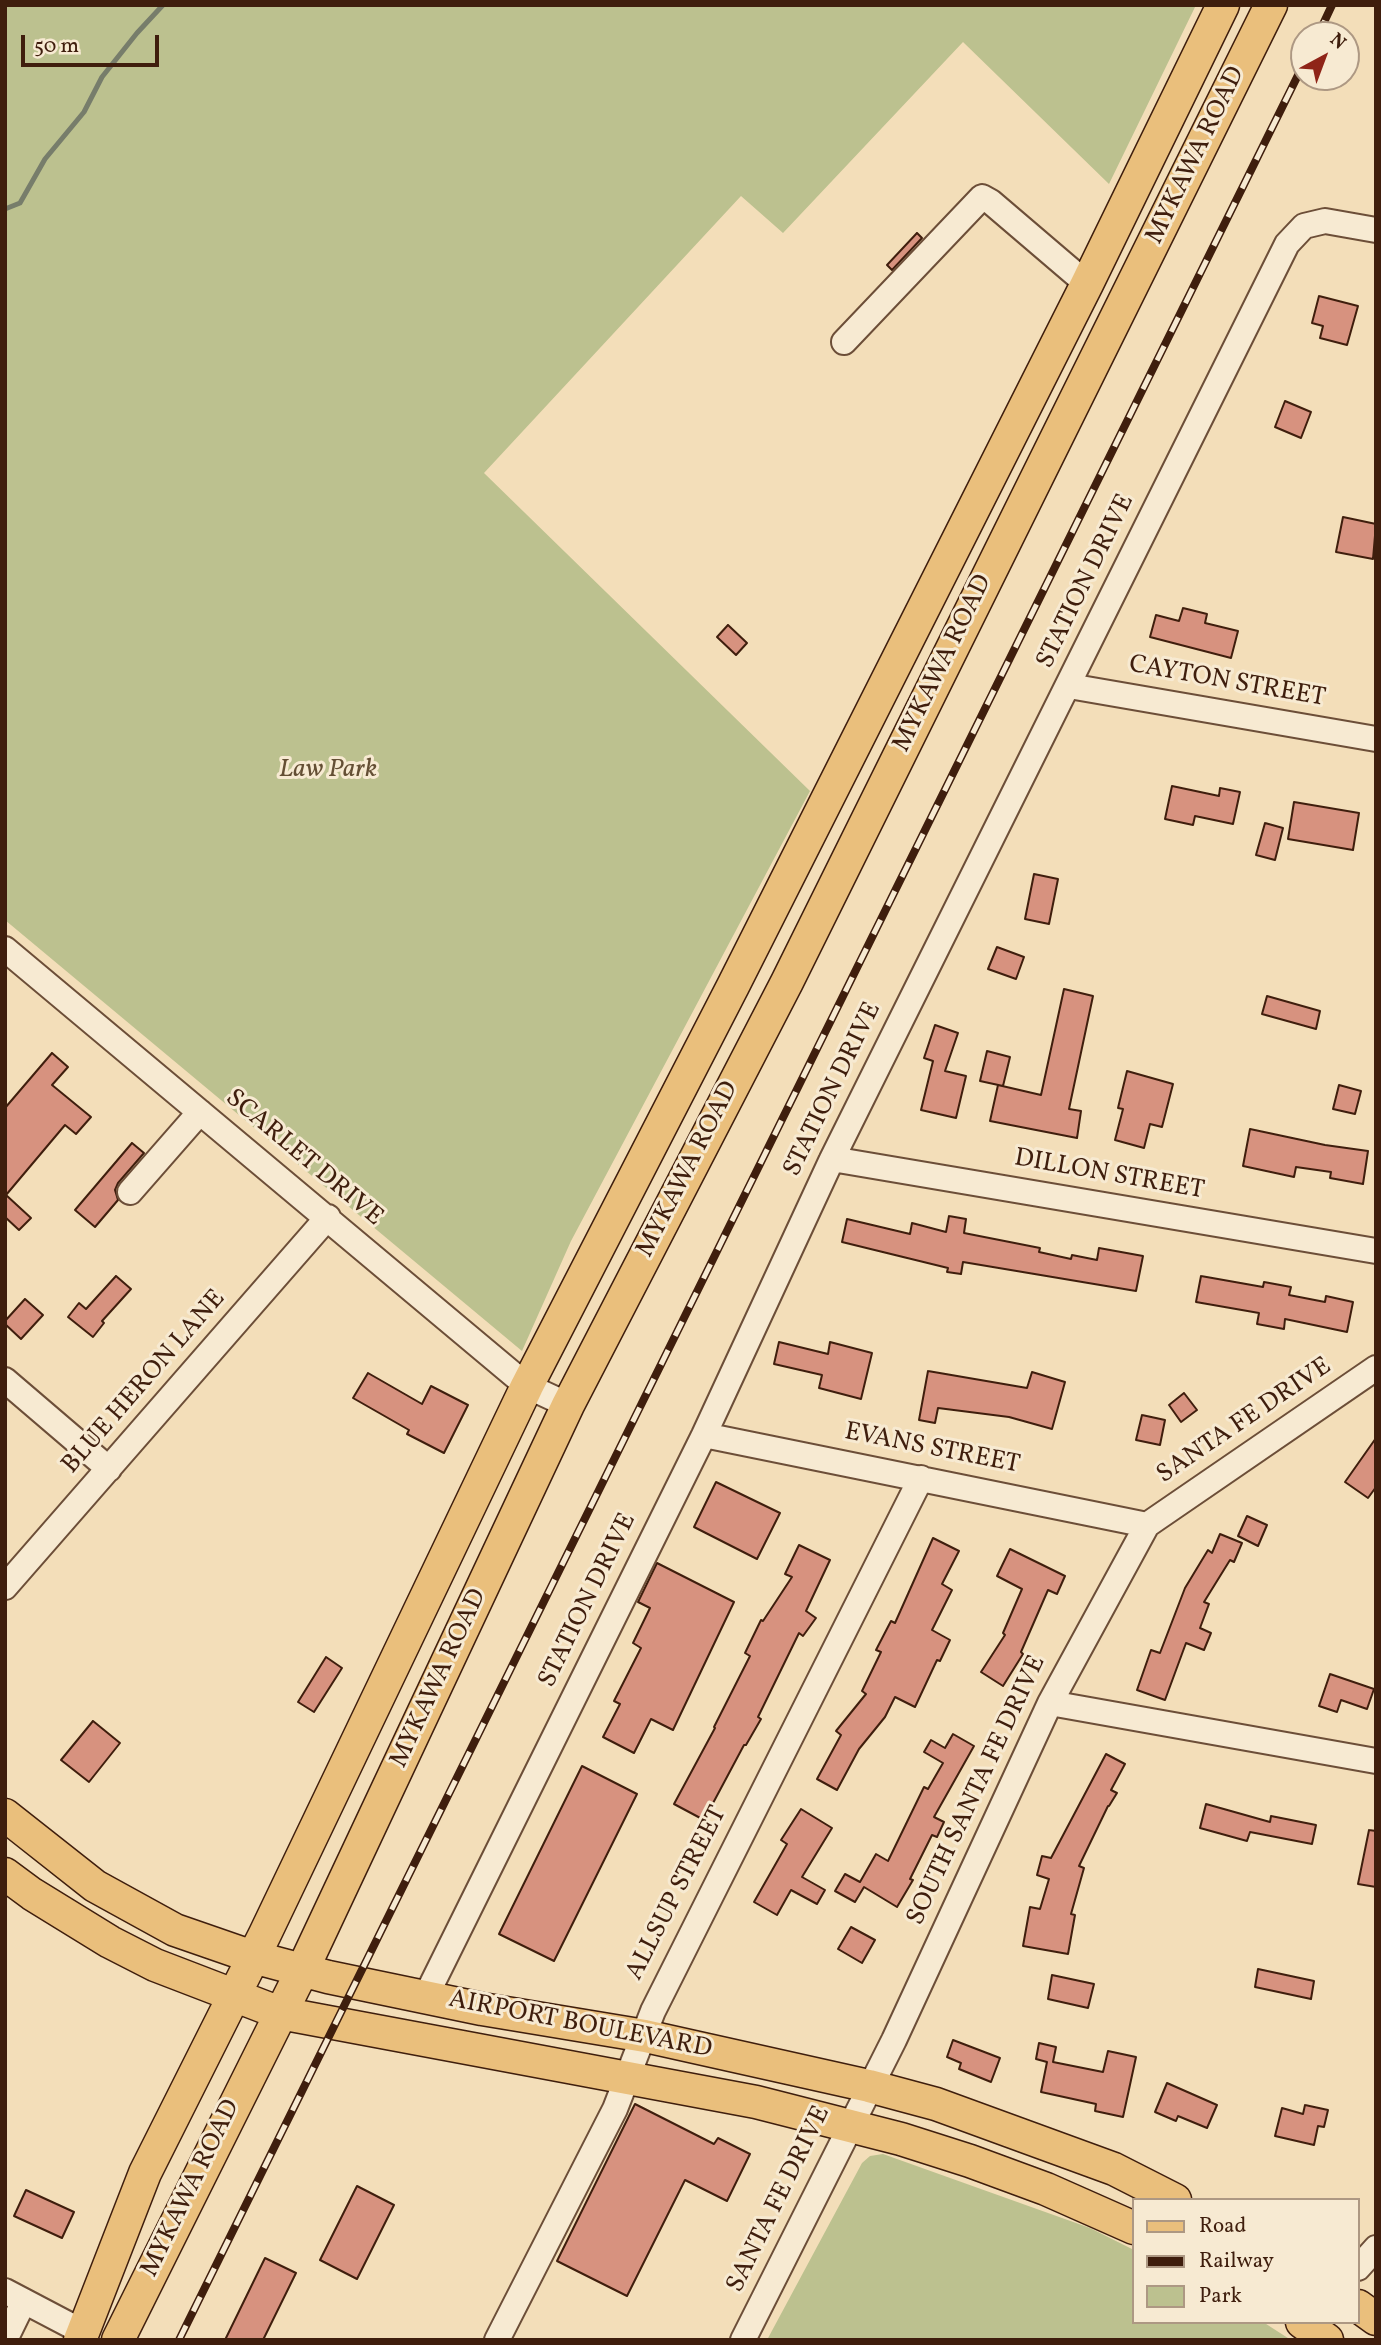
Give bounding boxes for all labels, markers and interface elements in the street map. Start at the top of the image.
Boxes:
scale bar [24,21,163,65]
north arrow [1290,21,1360,91]
text: N [1324,27,1351,56]
text: 50 m [34,32,79,61]
street label: MYKAWA ROAD [1141,62,1253,250]
street label: STATION DRIVE [1031,490,1143,674]
street label: MYKAWA ROAD [888,570,1000,758]
street label: CAYTON STREET [1126,650,1328,716]
park label: Law Park [279,755,377,787]
street label: STATION DRIVE [778,998,890,1182]
street label: MYKAWA ROAD [631,1077,747,1263]
street label: SCARLET DRIVE [218,1084,388,1234]
street label: DILLON STREET [1012,1144,1206,1208]
street label: BLUE HERON LANE [57,1285,233,1481]
street label: SANTA FE DRIVE [1152,1352,1338,1492]
street label: EVANS STREET [842,1418,1022,1482]
street label: STATION DRIVE [533,1509,645,1693]
street label: MYKAWA ROAD [385,1585,495,1773]
street label: SOUTH SANTA FE DRIVE [902,1651,1054,1931]
street label: ALLSUP STREET [621,1802,735,1986]
street label: AIRPORT BOULEVARD [446,1985,714,2067]
street label: MYKAWA ROAD [136,2095,248,2283]
street label: SANTA FE DRIVE [721,2102,839,2298]
legend [1132,2198,1360,2324]
text: Road [1199,2212,1246,2241]
text: Railway [1199,2247,1274,2276]
text: Park [1199,2282,1242,2311]

